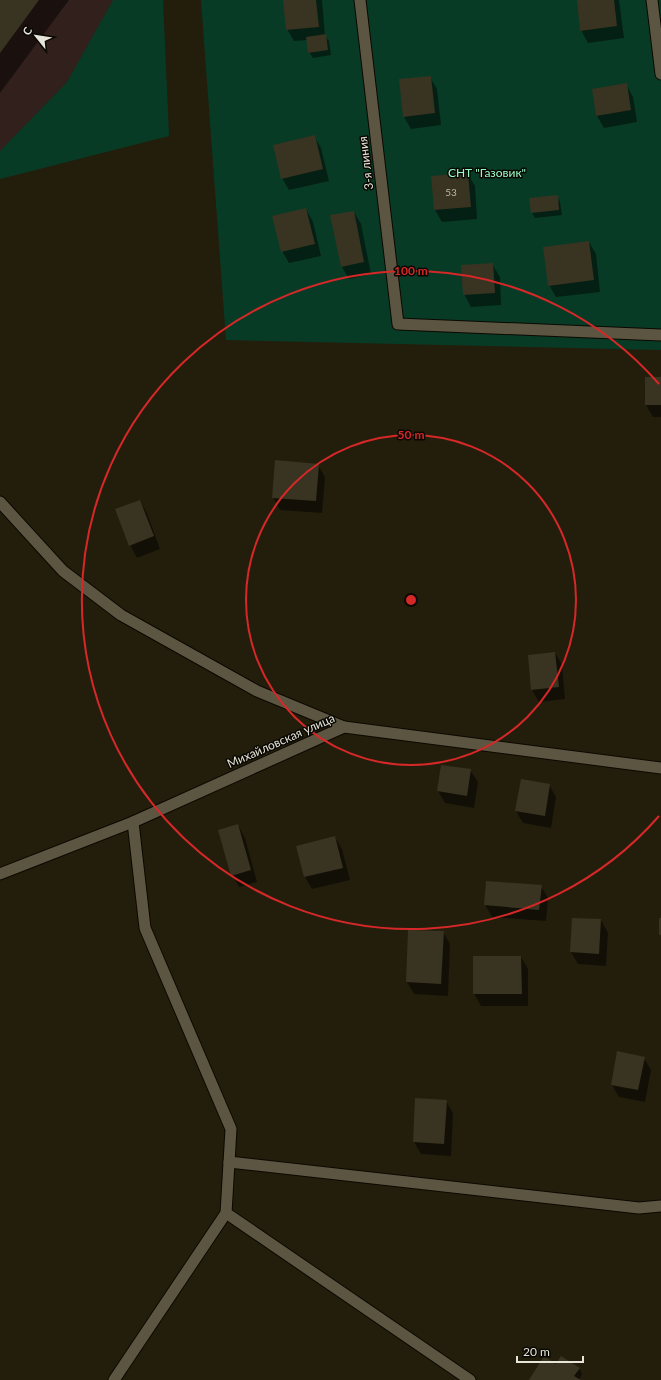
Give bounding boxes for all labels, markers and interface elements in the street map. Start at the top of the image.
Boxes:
north arrow [16,16,56,56]
text: С [19,24,35,37]
street label: 3-я линия [355,135,376,191]
park label: СНТ "Газовик" [448,165,526,180]
house number: 53 [445,186,457,198]
text: 100 m [394,263,428,278]
text: 50 m [398,427,424,442]
centre of rings [404,593,418,607]
street label: Михайловская улица [225,710,337,771]
scale bar [517,1338,583,1364]
text: 20 m [523,1344,550,1359]

